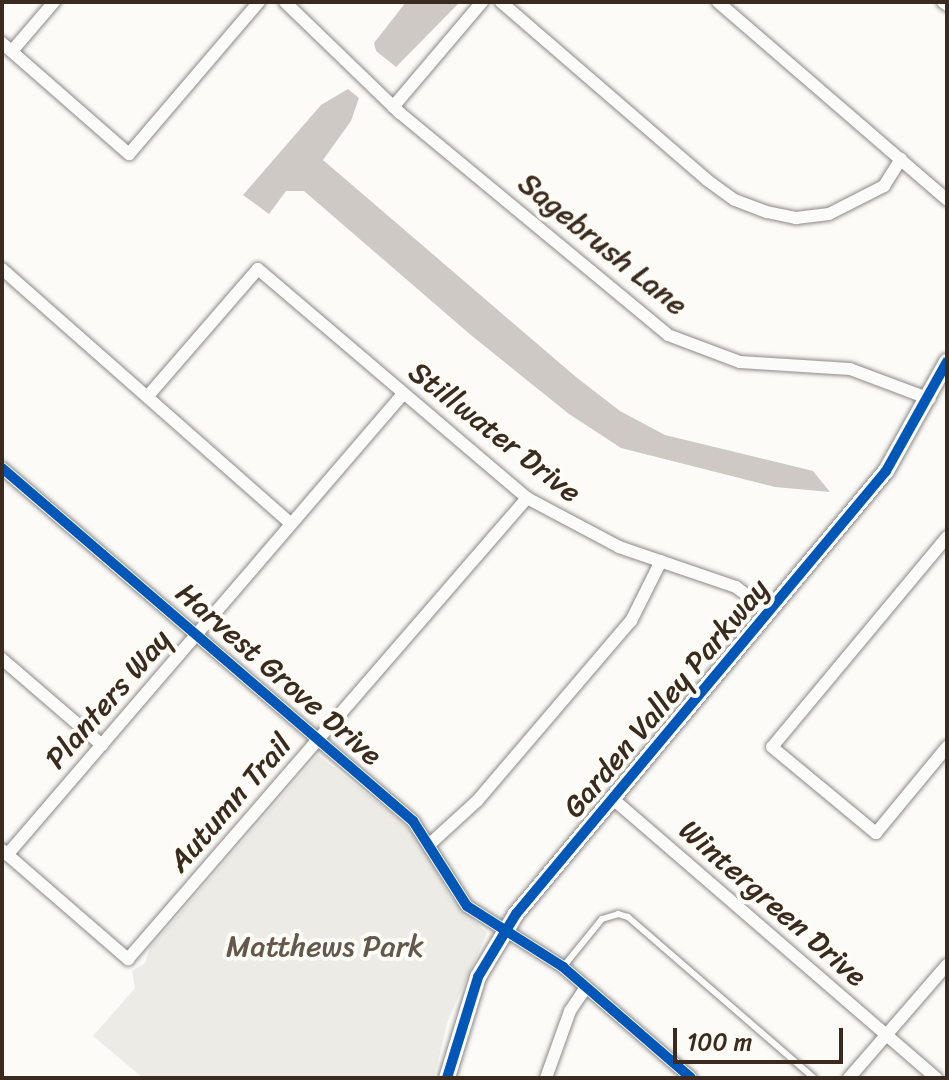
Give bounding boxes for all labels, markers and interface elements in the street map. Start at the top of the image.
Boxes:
street label: Sagebrush Lane [511,165,695,323]
street label: Stillwater Drive [402,354,588,510]
street label: Garden Valley Parkway [556,571,776,825]
street label: Harvest Grove Drive [168,574,390,774]
street label: Planters Way [38,622,178,776]
street label: Autumn Trail [161,727,299,879]
street label: Wintergreen Drive [671,811,875,995]
park label: Matthews Park [226,928,424,964]
scale bar [677,1012,847,1062]
text: 100 m [687,1021,752,1063]

